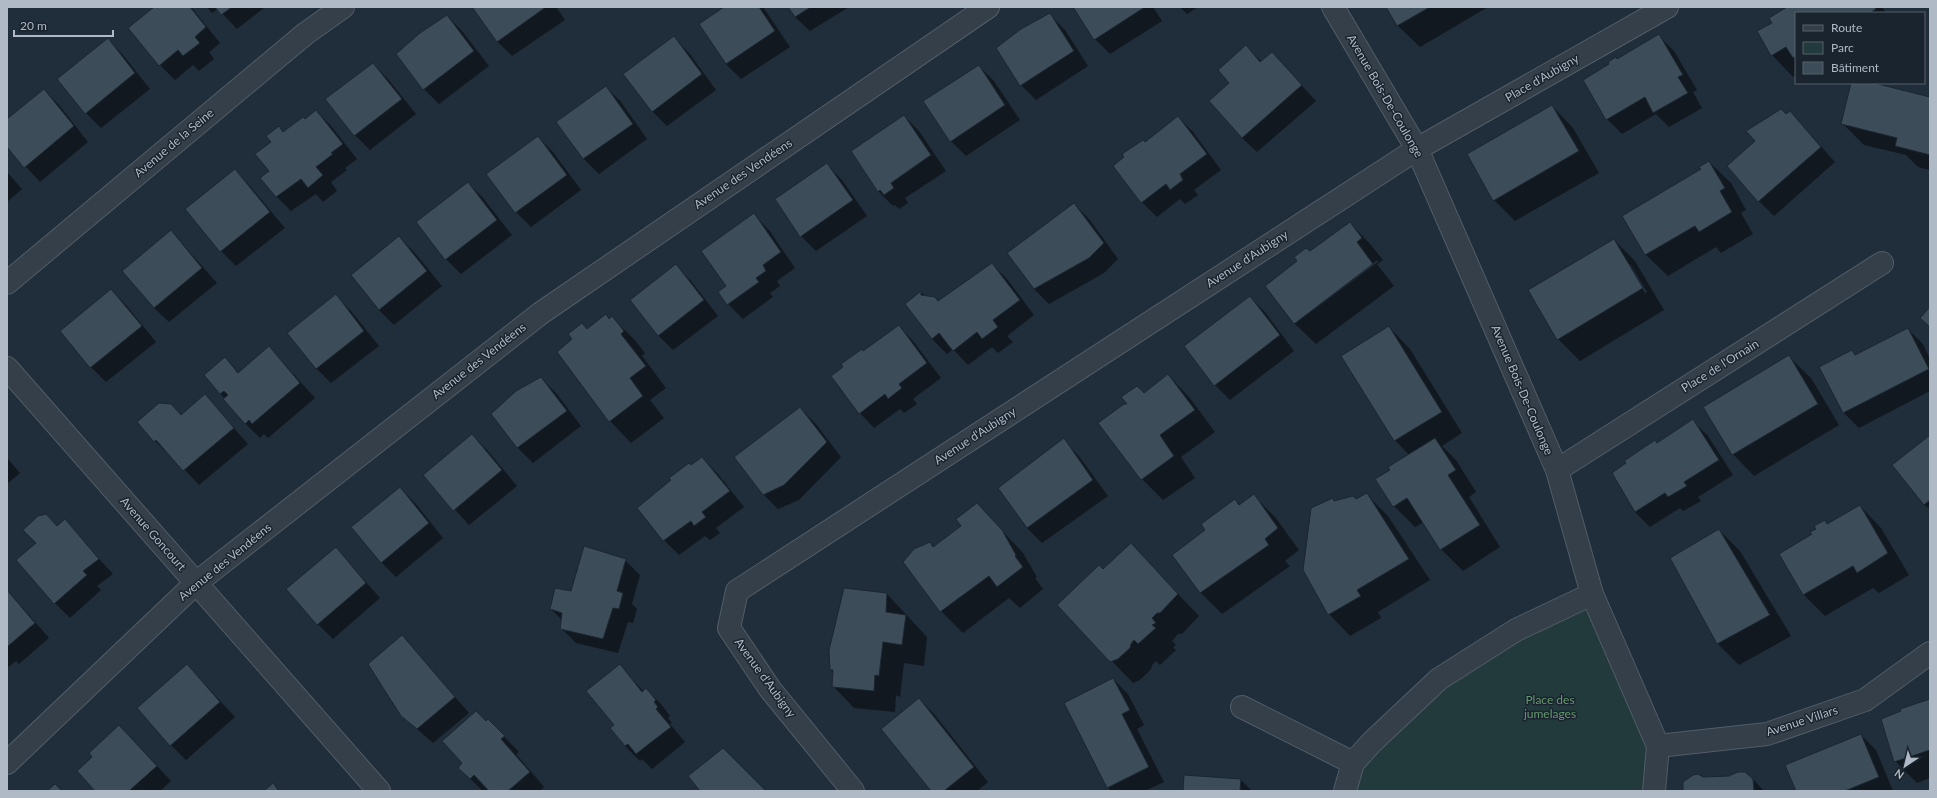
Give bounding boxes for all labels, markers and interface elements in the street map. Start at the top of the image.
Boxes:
scale bar [14,12,113,38]
legend [1795,12,1925,84]
text: 20 m [20,18,47,33]
text: Route [1831,20,1862,35]
street label: Avenue Bois-De-Coulonge [1344,31,1427,160]
text: Parc [1831,40,1854,55]
street label: Place d'Aubigny [1502,50,1582,105]
text: Bâtiment [1831,60,1880,75]
street label: Avenue de la Seine [131,105,217,180]
street label: Avenue des Vendéens [691,135,795,212]
street label: Avenue d'Aubigny [1203,226,1291,291]
street label: Avenue des Vendéens [429,319,529,402]
street label: Avenue Bois-De-Coulonge [1488,323,1557,457]
street label: Place de l'Ornain [1678,336,1761,395]
street label: Avenue d'Aubigny [931,403,1019,468]
street label: Avenue Goncourt [117,494,190,574]
street label: Avenue des Vendéens [175,520,274,604]
street label: Avenue d'Aubigny [732,635,800,721]
park label: Place des jumelages [1523,692,1576,721]
street label: Avenue Villars [1764,702,1840,739]
north arrow [1885,746,1925,786]
text: N [1892,767,1906,782]

